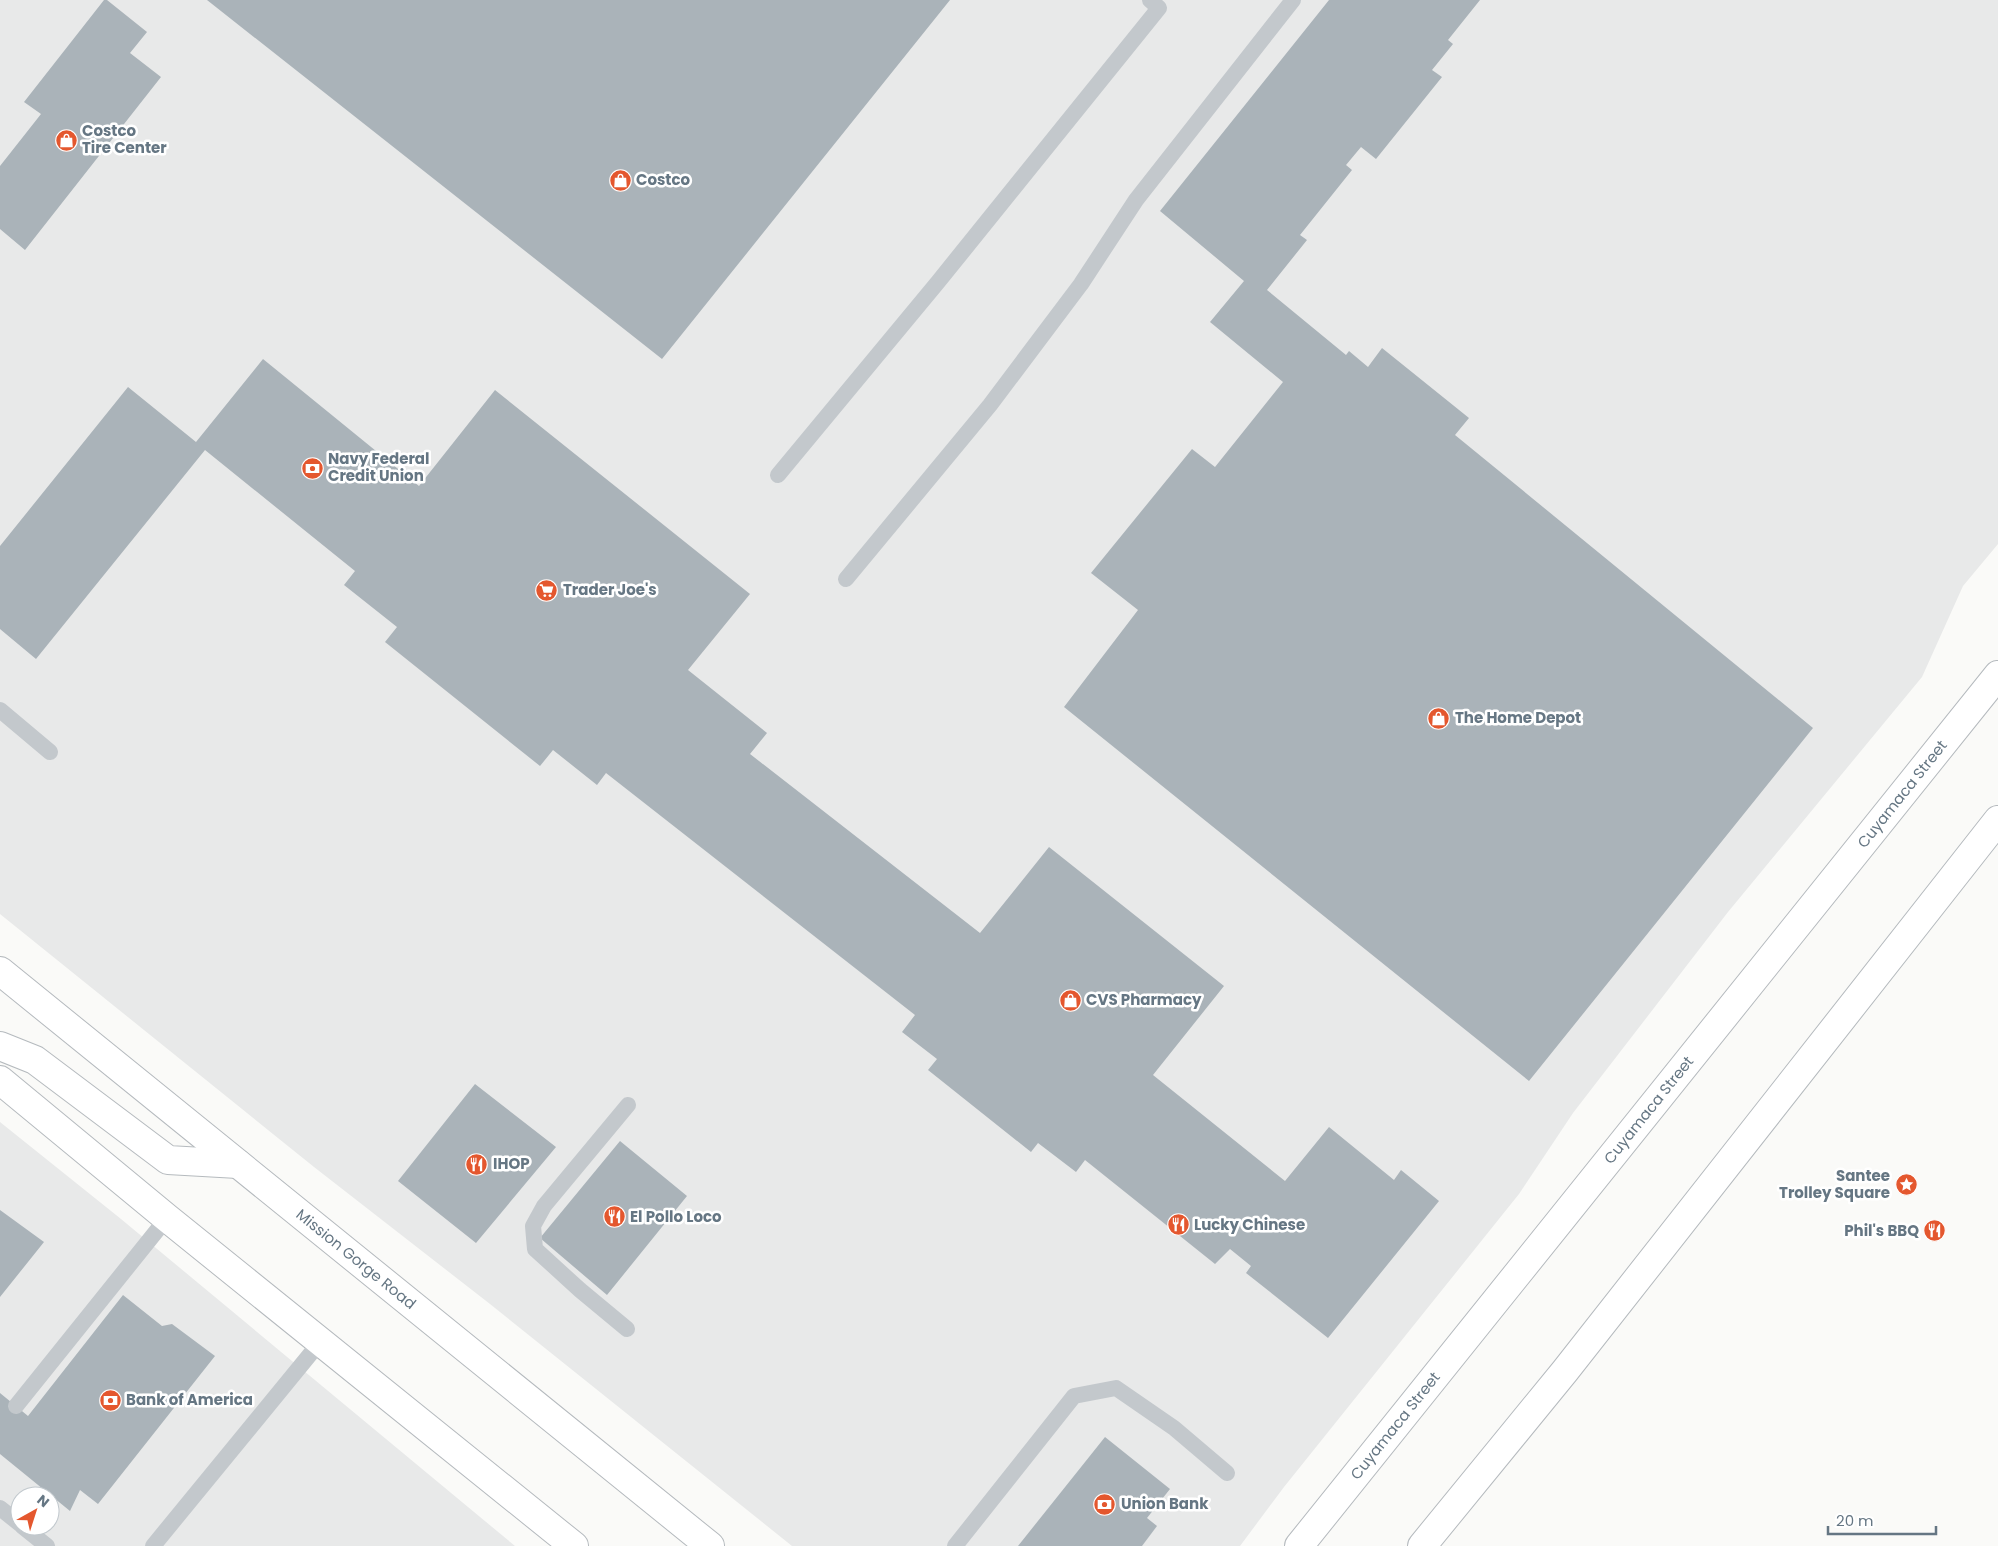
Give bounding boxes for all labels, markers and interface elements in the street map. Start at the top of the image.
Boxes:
place label: Costco Tire Center [82,120,167,158]
shop icon: Costco Tire Center [54,128,78,152]
shop icon: Costco [608,168,632,192]
place label: Costco [636,169,691,190]
place label: Navy Federal Credit Union [328,448,429,486]
bank icon: Navy Federal Credit Union [300,456,324,480]
supermarket icon: Trader Joe's [535,578,559,602]
place label: Trader Joe's [563,579,657,600]
shop icon: The Home Depot [1427,706,1451,730]
place label: The Home Depot [1455,707,1581,728]
street label: Cuyamaca Street [1852,736,1952,852]
shop icon: CVS Pharmacy [1058,988,1082,1012]
place label: CVS Pharmacy [1086,989,1202,1010]
street label: Cuyamaca Street [1599,1051,1698,1168]
restaurant icon: IHOP [465,1152,489,1176]
place label: IHOP [493,1153,530,1174]
place label: Santee Trolley Square [1779,1165,1890,1203]
place icon: Santee Trolley Square [1894,1173,1918,1197]
street label: Mission Gorge Road [292,1204,421,1314]
restaurant icon: El Pollo Loco [602,1205,626,1229]
place label: El Pollo Loco [630,1206,722,1227]
restaurant icon: Lucky Chinese [1166,1213,1190,1237]
place label: Lucky Chinese [1194,1214,1305,1235]
restaurant icon: Phil's BBQ [1923,1219,1947,1243]
place label: Phil's BBQ [1844,1220,1919,1241]
street label: Cuyamaca Street [1345,1367,1445,1484]
bank icon: Bank of America [98,1388,122,1412]
place label: Bank of America [126,1389,253,1410]
north arrow [10,1486,60,1536]
text: N [33,1490,54,1512]
bank icon: Union Bank [1093,1492,1117,1516]
place label: Union Bank [1121,1493,1209,1514]
scale bar [1828,1504,1936,1536]
text: 20 m [1836,1510,1874,1531]

